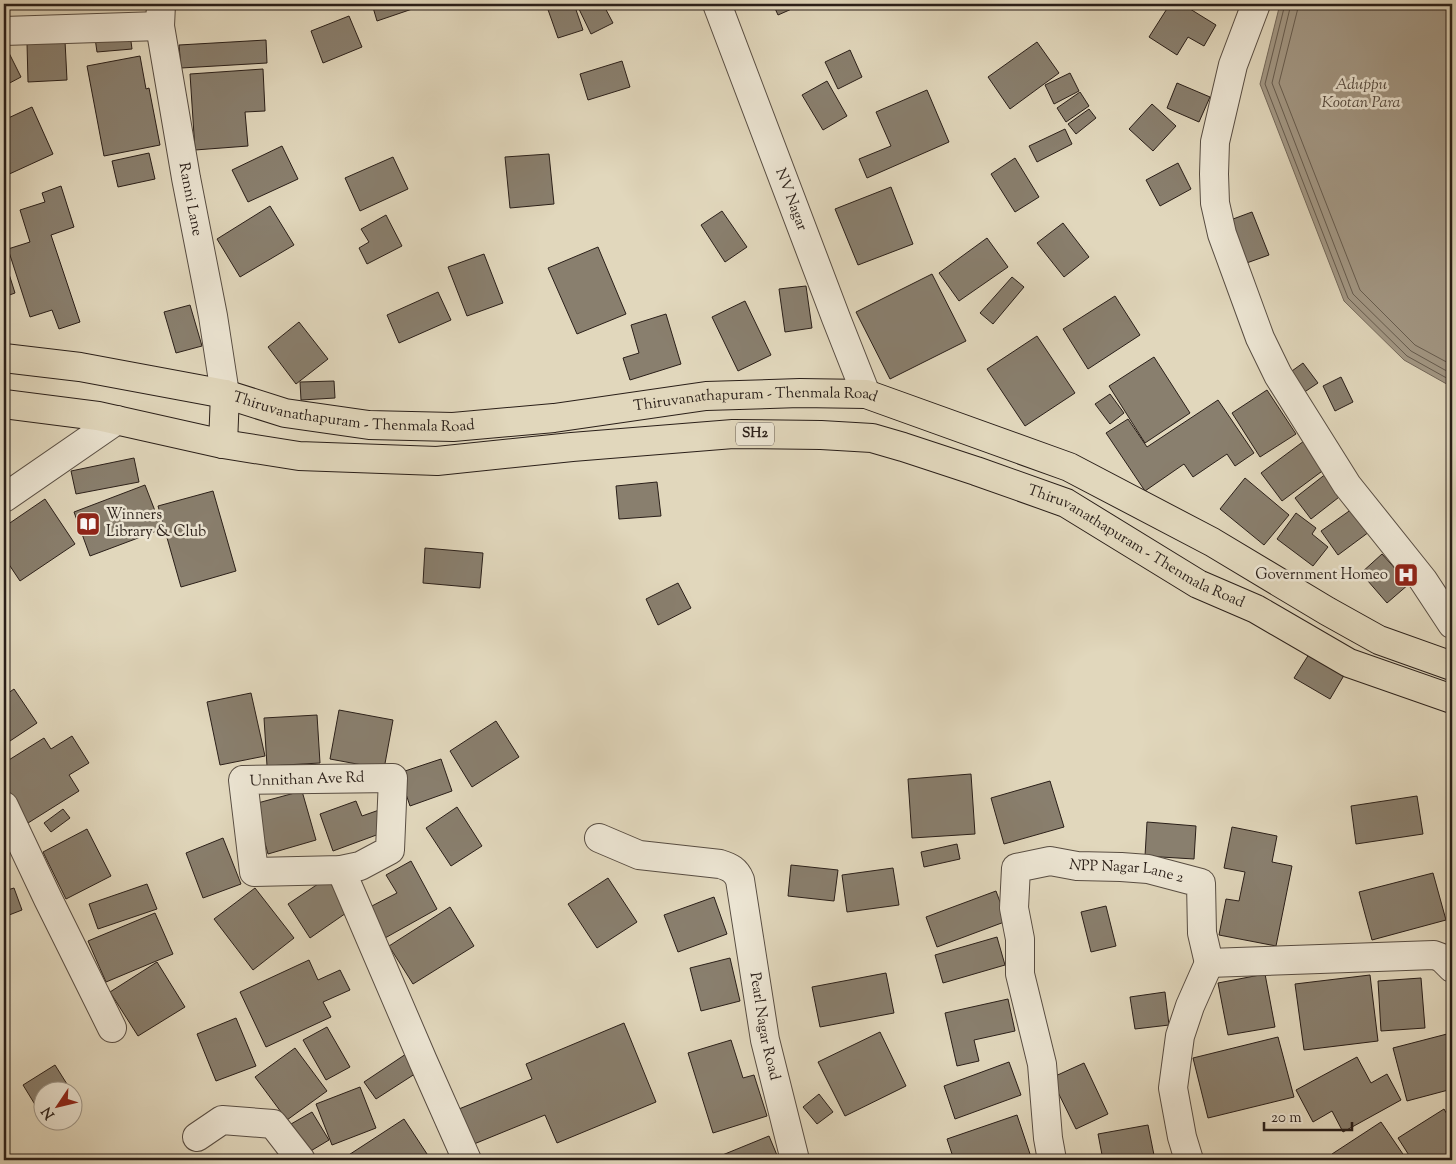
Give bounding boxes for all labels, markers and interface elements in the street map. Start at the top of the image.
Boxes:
water label: Aduppu Kootan Para [1321,74,1401,115]
street label: Ranni Lane [173,161,208,238]
street label: NV Nagar [770,165,813,234]
street label: Thiruvanathapuram - Thenmala Road [632,382,881,417]
street label: Thiruvanathapuram - Thenmala Road [230,387,476,438]
road number: SH2 [736,422,774,446]
street label: Thiruvanathapuram - Thenmala Road [1024,480,1248,614]
place label: Winners Library & Club [106,505,206,543]
library icon: Winners Library & Club [75,511,101,537]
hospital icon: Government Homeo [1393,562,1419,588]
place label: Government Homeo [1255,565,1388,586]
street label: Unnithan Ave Rd [249,767,365,792]
street label: NPP Nagar Lane 2 [1067,854,1186,889]
street label: Pearl Nagar Road [744,971,785,1083]
north arrow [32,1082,82,1132]
scale bar [1264,1099,1351,1131]
text: N [38,1102,60,1123]
text: 20 m [1271,1108,1302,1129]

